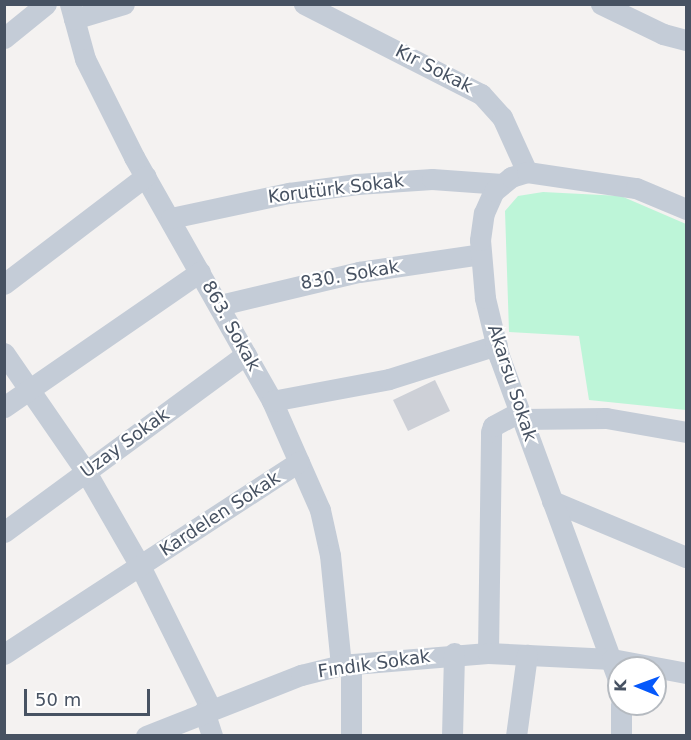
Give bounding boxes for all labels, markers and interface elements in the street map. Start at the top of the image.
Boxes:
street label: Kır Sokak [392,40,476,98]
street label: Korutürk Sokak [267,170,405,208]
street label: 830. Sokak [299,256,401,294]
street label: 863. Sokak [197,277,265,375]
street label: Akarsu Sokak [483,322,541,444]
street label: Uzay Sokak [77,404,173,482]
street label: Kardelen Sokak [156,467,284,561]
street label: Fındık Sokak [316,645,432,683]
north arrow [607,656,667,716]
scale bar [27,677,153,715]
text: K [611,679,630,692]
text: 50 m [35,689,81,710]

